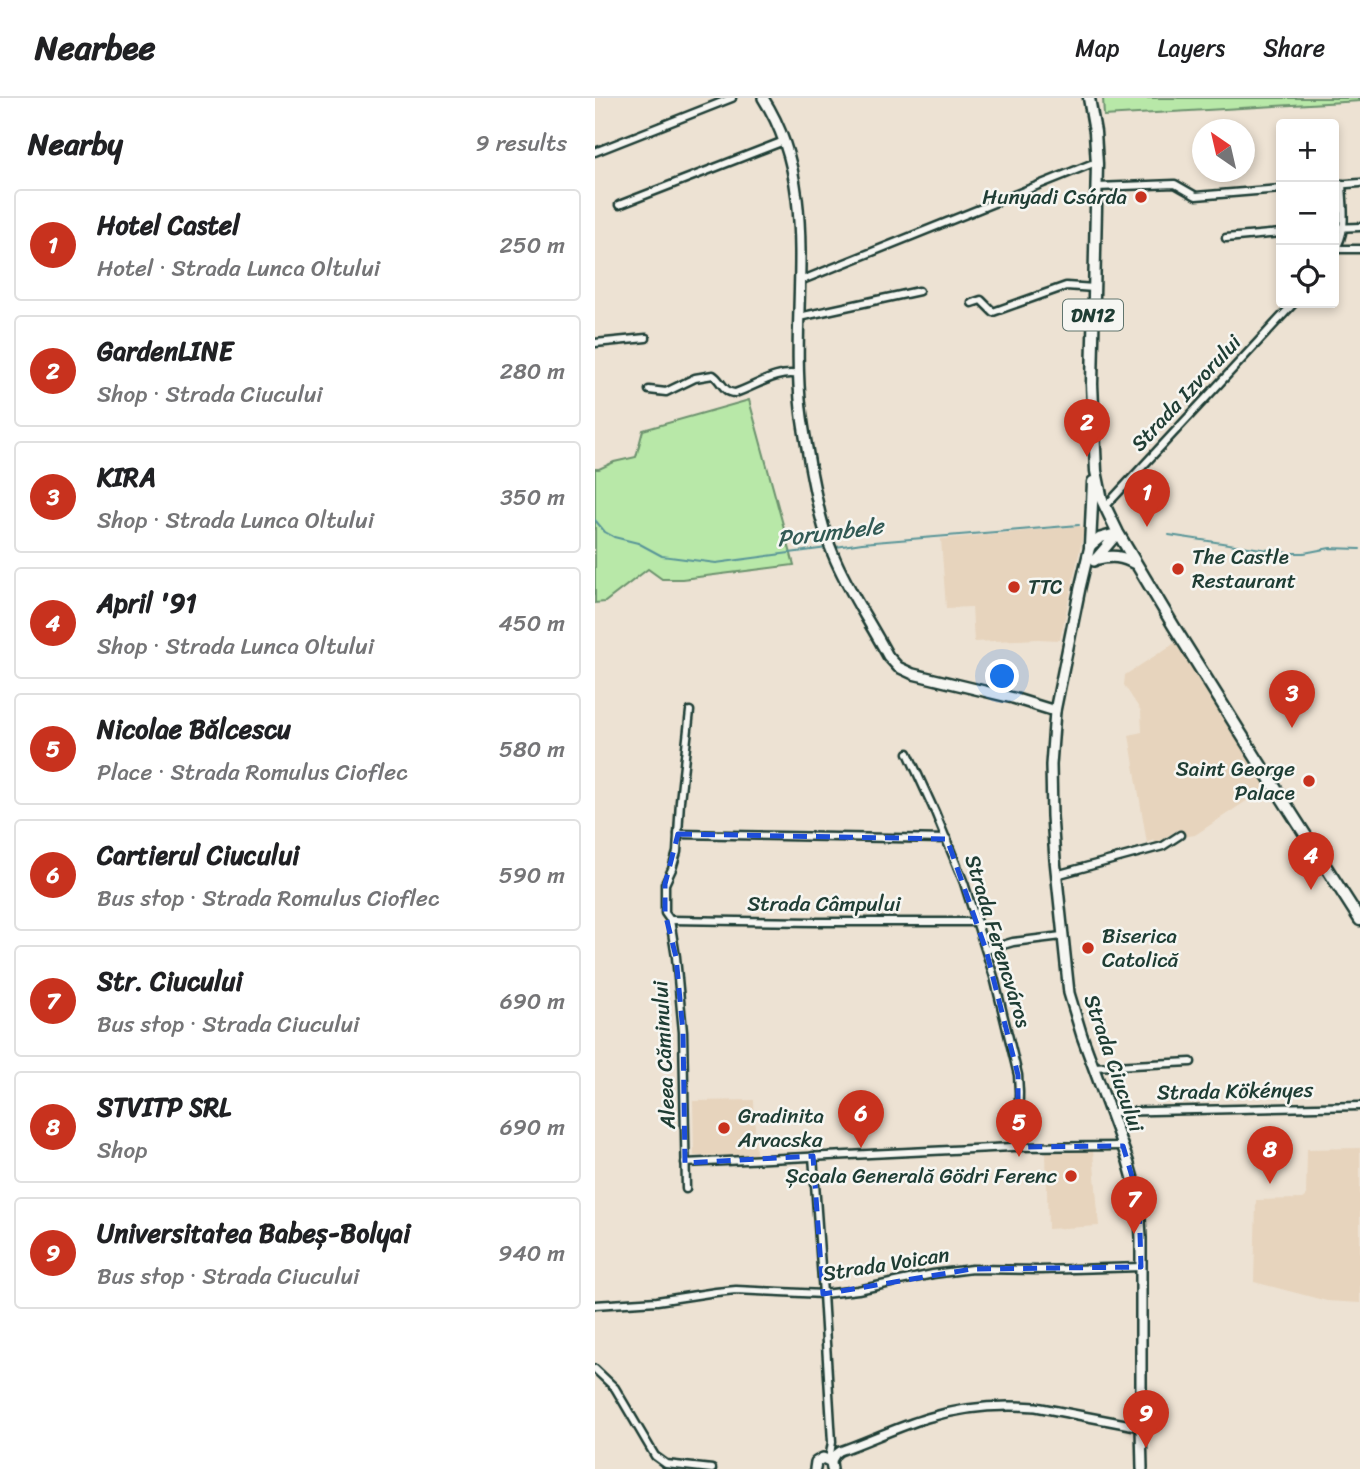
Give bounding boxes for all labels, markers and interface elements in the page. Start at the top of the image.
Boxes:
text: Nearbee [35,19,155,77]
text: Map [1075,27,1120,69]
text: Layers [1158,27,1225,69]
text: Share [1263,27,1325,69]
text: Nearby [28,117,123,171]
north arrow [1192,119,1255,182]
map controls [1276,119,1339,308]
button: + [1276,119,1339,182]
text: 9 results [476,123,567,164]
place label: Hunyadi Csárda [982,178,1127,216]
button: − [1276,182,1339,245]
marker: Hunyadi Csárda [1133,189,1149,205]
text: Hotel Castel [97,202,240,248]
text: 1 [48,225,58,266]
text: 250 m [499,225,565,266]
button: locate [1276,245,1339,308]
text: Hotel · Strada Lunca Oltului [97,248,380,289]
road number: DN12 [1063,300,1123,330]
street label: Strada Izvorului [1121,324,1252,461]
text: GardenLINE [97,328,233,374]
text: 2 [46,351,60,392]
text: 280 m [500,351,565,392]
text: Shop · Strada Ciucului [97,374,323,415]
pin: 2 [1064,399,1110,457]
text: KIRA [97,454,156,500]
pin: 1 [1124,469,1170,527]
text: 3 [47,477,59,518]
text: 350 m [500,477,565,518]
text: Shop · Strada Lunca Oltului [97,500,374,541]
water label: Porumbele [775,505,888,559]
place label: The Castle Restaurant [1192,538,1296,600]
marker: The Castle Restaurant [1170,561,1186,577]
place label: TTC [1028,568,1063,606]
marker: TTC [1006,579,1022,595]
text: April '91 [97,580,197,626]
text: 4 [46,603,60,644]
text: 450 m [498,603,565,644]
text: Shop · Strada Lunca Oltului [97,626,374,667]
your location [985,659,1019,693]
pin: 3 [1269,670,1315,728]
text: Nicolae Bălcescu [97,706,291,752]
text: 5 [46,729,60,770]
text: 580 m [499,729,565,770]
place label: Saint George Palace [1176,750,1295,812]
text: Place · Strada Romulus Cioflec [97,752,408,793]
marker: Saint George Palace [1301,773,1317,789]
text: Cartierul Ciucului [97,832,300,878]
pin: 4 [1288,832,1334,890]
street label: Strada Ferencváros [954,850,1043,1033]
text: 6 [46,855,60,896]
text: 590 m [499,855,565,896]
text: Bus stop · Strada Romulus Cioflec [97,878,439,919]
street label: Strada Câmpului [747,885,902,923]
place label: Biserica Catolică [1102,917,1180,979]
marker: Biserica Catolică [1080,940,1096,956]
text: Str. Ciucului [97,958,243,1004]
street label: Aleea Căminului [641,979,687,1131]
text: 7 [46,981,60,1022]
text: 690 m [500,981,565,1022]
street label: Strada Ciucului [1073,989,1156,1138]
text: Bus stop · Strada Ciucului [97,1004,359,1045]
street label: Strada Kökényes [1156,1071,1314,1111]
text: STVITP SRL [97,1084,231,1130]
pin: 6 [838,1090,884,1148]
place label: Gradinita Arvacska [737,1097,824,1159]
pin: 5 [996,1099,1042,1157]
text: 8 [46,1107,60,1148]
text: 690 m [500,1107,565,1148]
marker: Gradinita Arvacska [716,1120,732,1136]
pin: 8 [1247,1126,1293,1184]
text: Shop [97,1130,147,1171]
place label: Școala Generală Gödri Ferenc [785,1157,1058,1195]
marker: Școala Generală Gödri Ferenc [1063,1168,1079,1184]
pin: 7 [1111,1176,1157,1234]
text: Universitatea Babeș-Bolyai [97,1210,410,1256]
text: 9 [46,1233,60,1274]
text: 940 m [498,1233,565,1274]
street label: Strada Voican [820,1235,952,1293]
text: Bus stop · Strada Ciucului [97,1256,359,1297]
pin: 9 [1123,1390,1169,1448]

